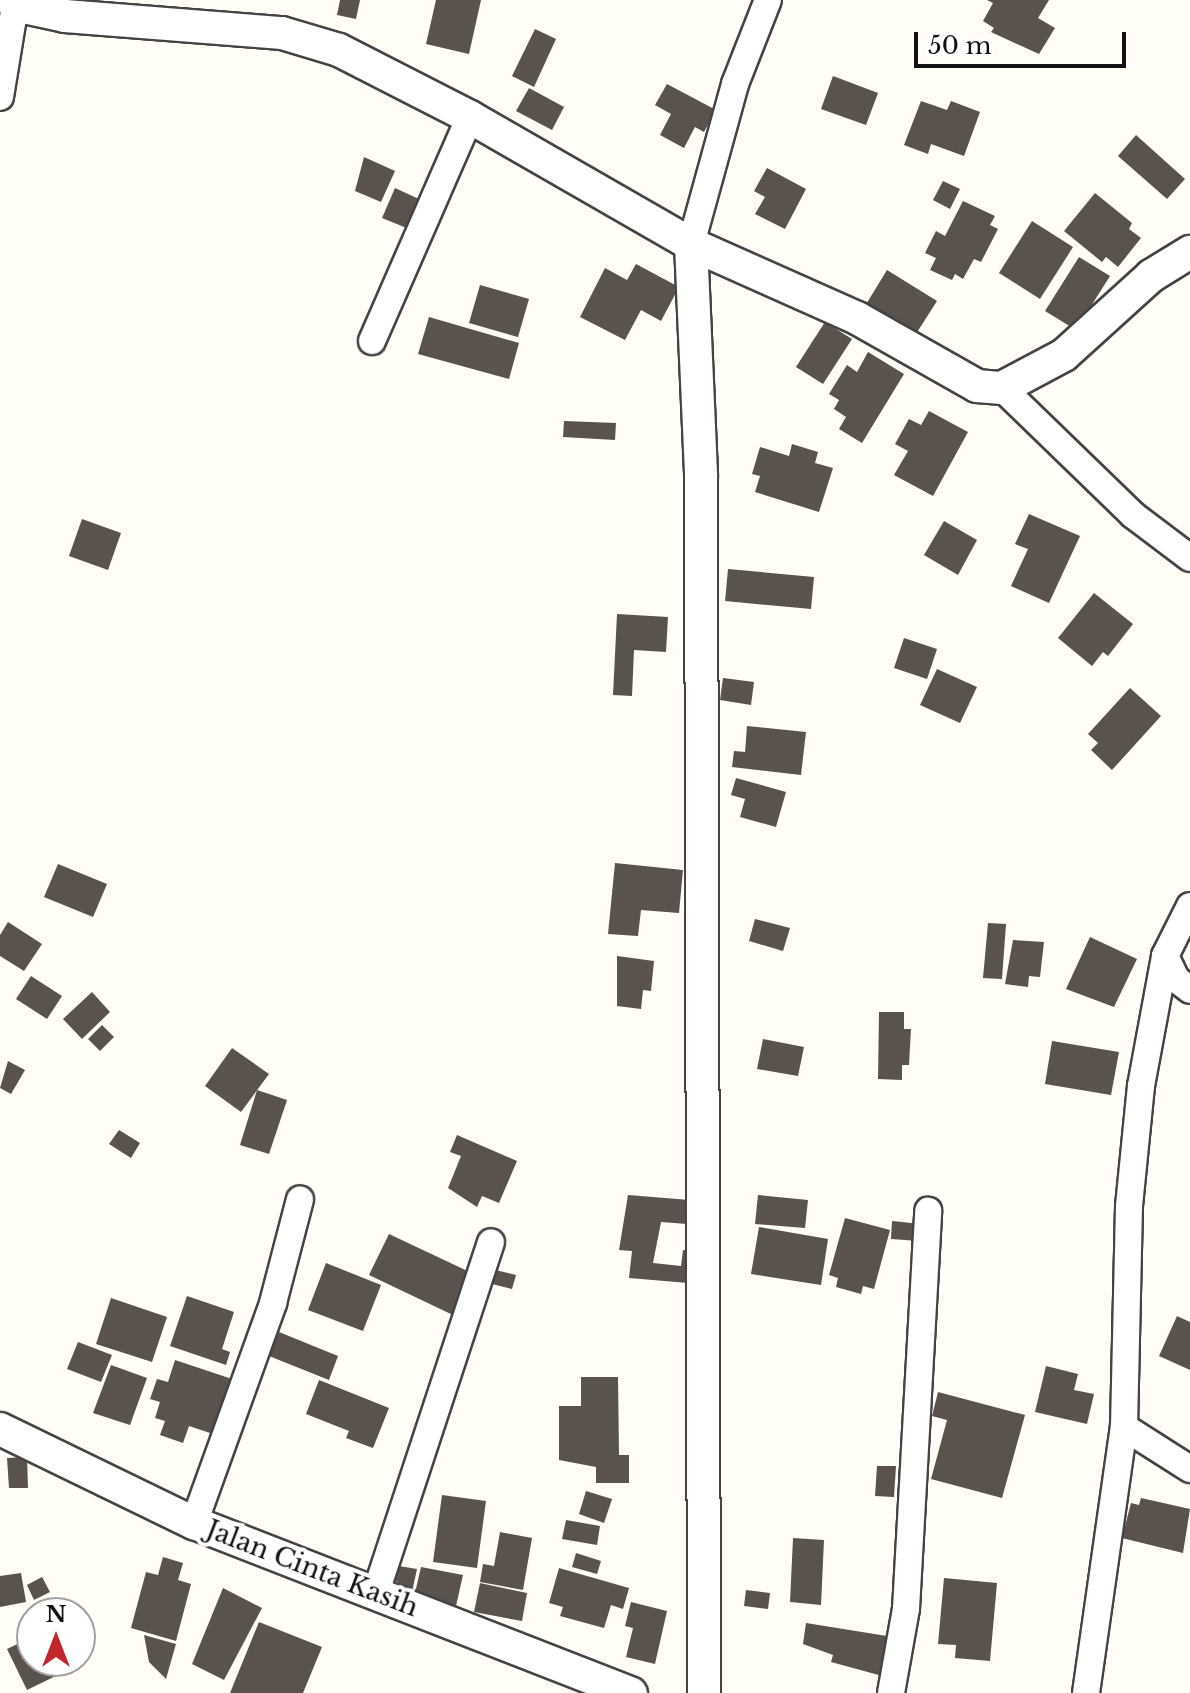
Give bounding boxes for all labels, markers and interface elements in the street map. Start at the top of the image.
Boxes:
scale bar [918,16,1130,66]
text: 50 m [928,31,991,60]
street label: Jalan Cinta Kasih [202,1514,422,1624]
north arrow [16,1597,96,1677]
text: N [46,1601,66,1628]

